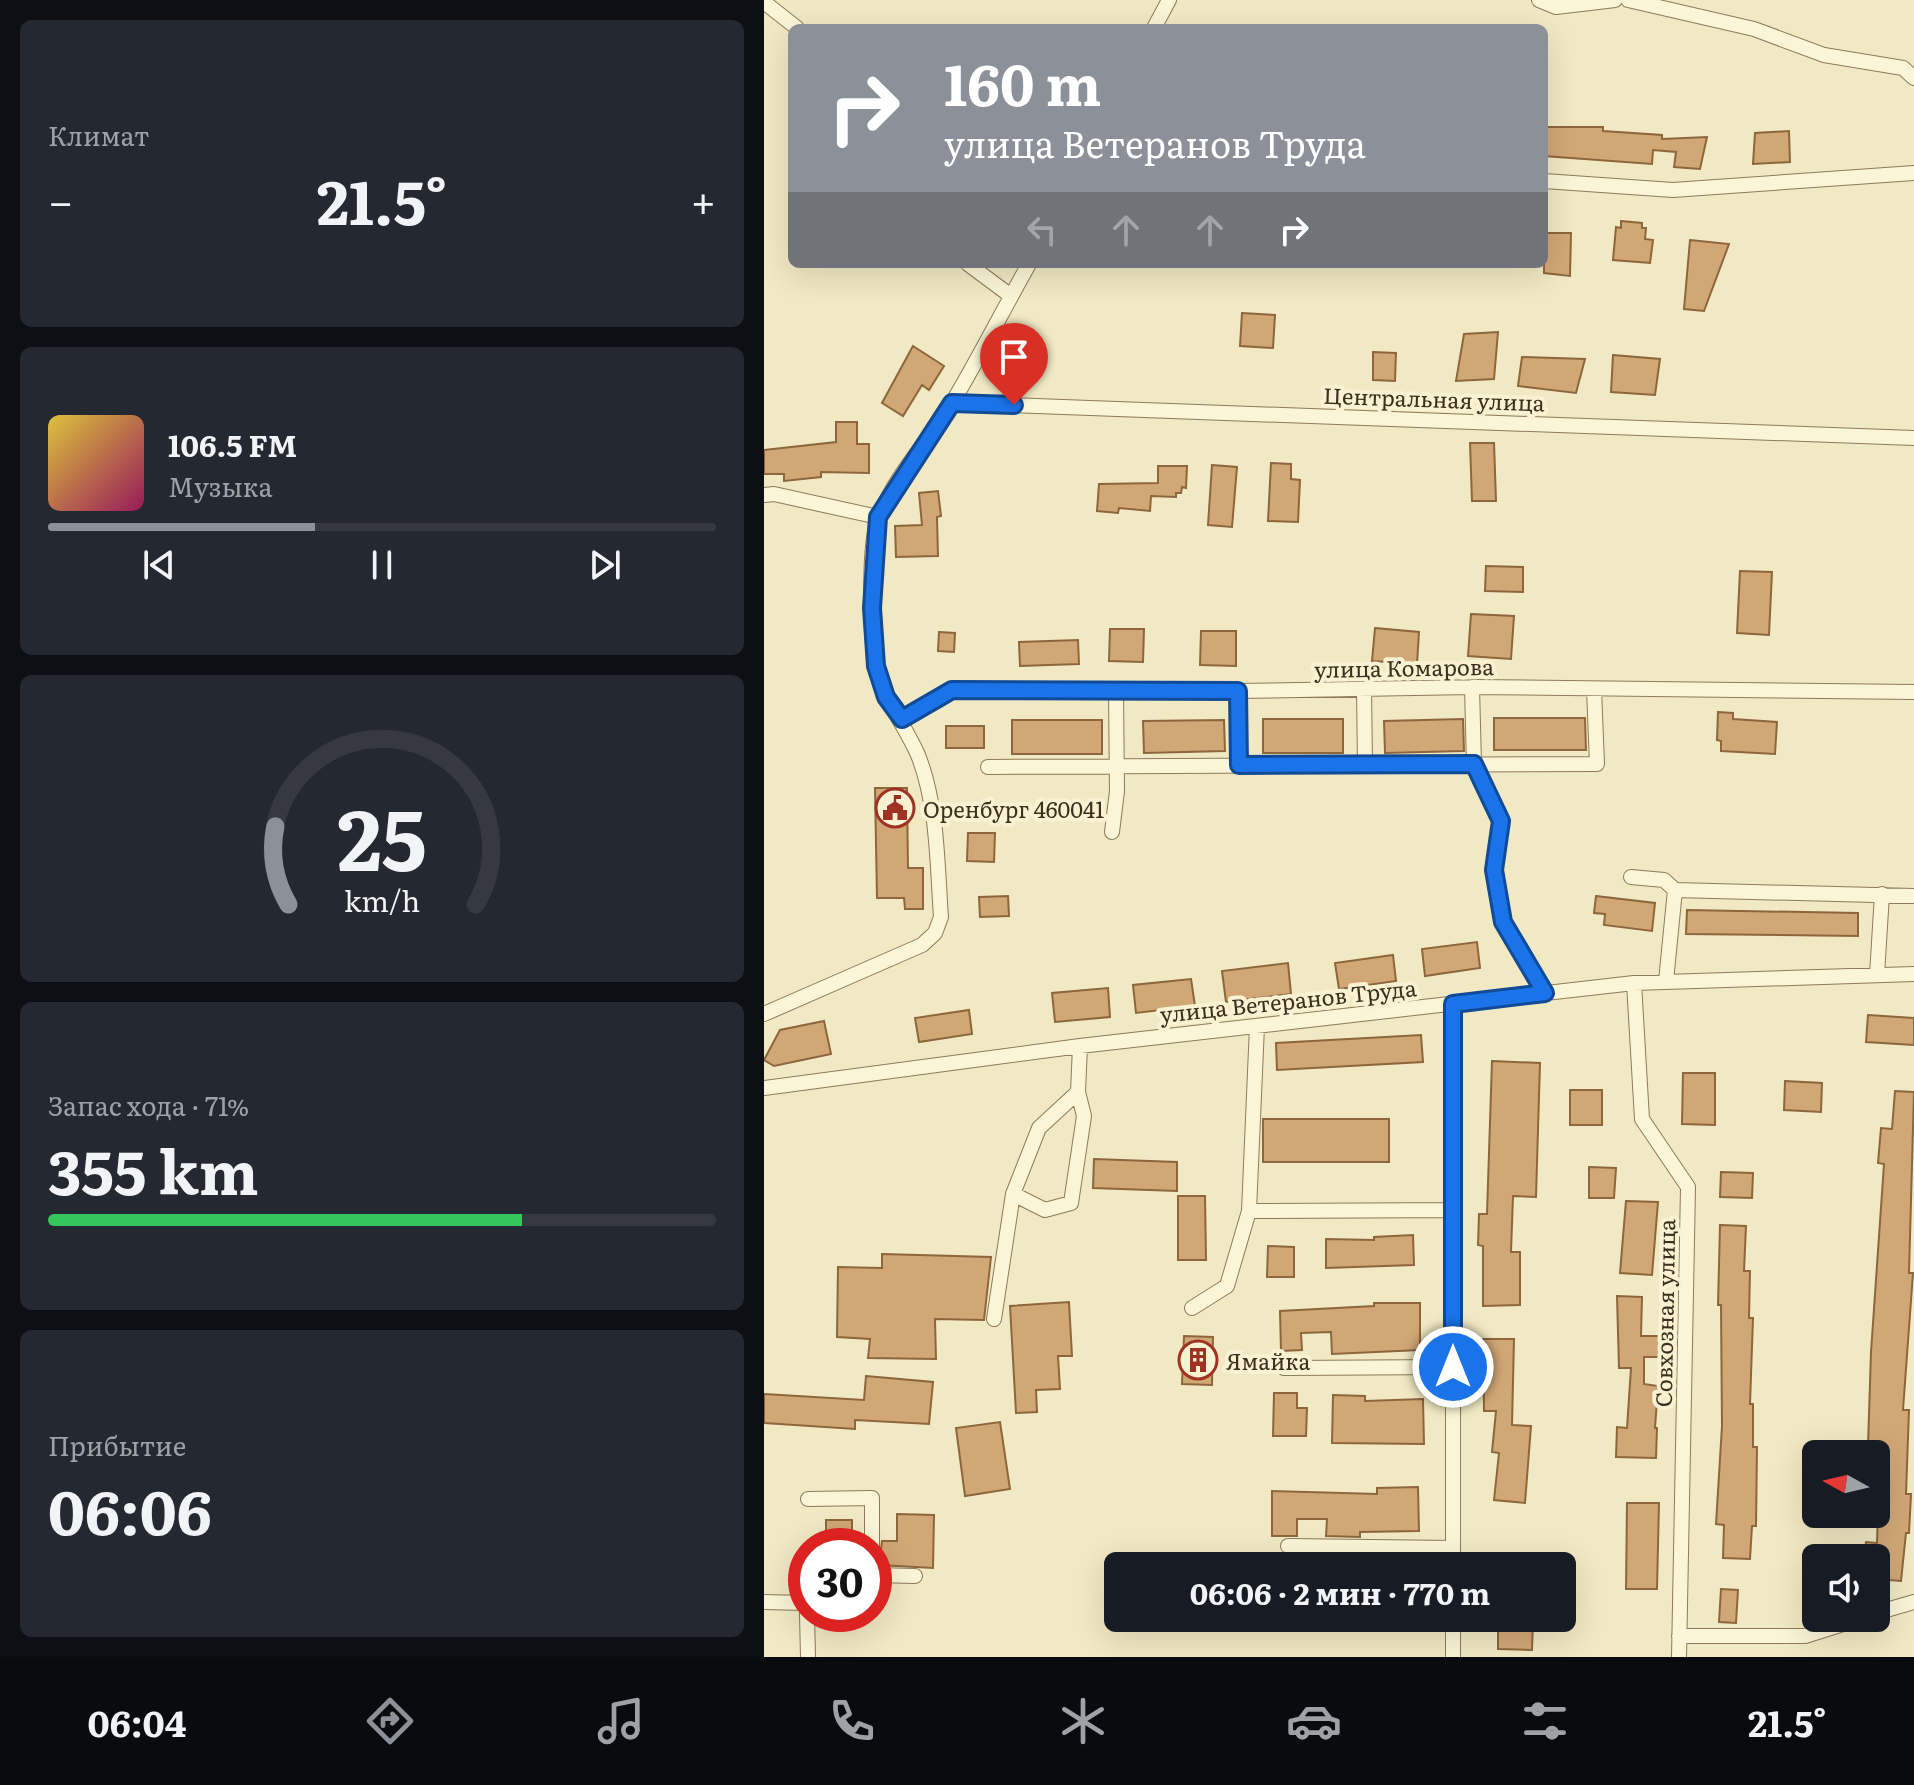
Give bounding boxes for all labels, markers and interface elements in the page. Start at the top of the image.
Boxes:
text: 160 m [944,40,1101,123]
icon: right [812,56,916,160]
text: Климат [48,115,149,154]
text: улица Ветеранов Труда [944,116,1366,169]
text: 21.5° [317,154,447,243]
text: − [48,166,74,232]
text: + [690,166,716,232]
icon: left [1020,208,1064,252]
icon: ahead [1104,208,1148,252]
icon: ahead [1188,208,1232,252]
icon: right [1272,208,1316,252]
pin [980,323,1048,405]
icon: arrive [992,335,1036,379]
street label: Центральная улица [1323,378,1545,418]
text: 106.5 FM [168,422,297,466]
text: Музыка [168,466,272,505]
icon: previous [137,543,181,587]
icon: pause [360,543,404,587]
icon: next [583,543,627,587]
street label: улица Комарова [1314,649,1494,685]
text: 25 [337,772,427,896]
public building icon: Оренбург 460041 [874,787,916,829]
place label: Оренбург 460041 [923,792,1104,825]
text: km/h [344,878,420,921]
street label: улица Ветеранов Труда [1158,970,1418,1030]
text: Запас хода · 71% [48,1085,249,1124]
text: 355 km [48,1124,258,1213]
street label: Совхозная улица [1646,1219,1682,1407]
position arrow [1411,1325,1495,1409]
building icon: Ямайка [1177,1339,1219,1381]
place label: Ямайка [1226,1344,1310,1377]
text: Прибытие [48,1425,186,1464]
north arrow [1802,1440,1890,1528]
map controls [1802,1440,1890,1632]
text: 06:06 [48,1464,212,1553]
speed limit sign: 30 [788,1528,892,1632]
button: sound [1802,1544,1890,1632]
text: 06:06 · 2 мин · 770 m [1190,1570,1490,1614]
icon: directions [362,1693,418,1749]
icon: music [593,1693,649,1749]
icon: phone [824,1693,880,1749]
icon: climate [1055,1693,1111,1749]
icon: car [1286,1693,1342,1749]
icon: filters [1517,1693,1573,1749]
text: 06:04 [88,1695,186,1748]
text: 21.5° [1748,1695,1826,1748]

